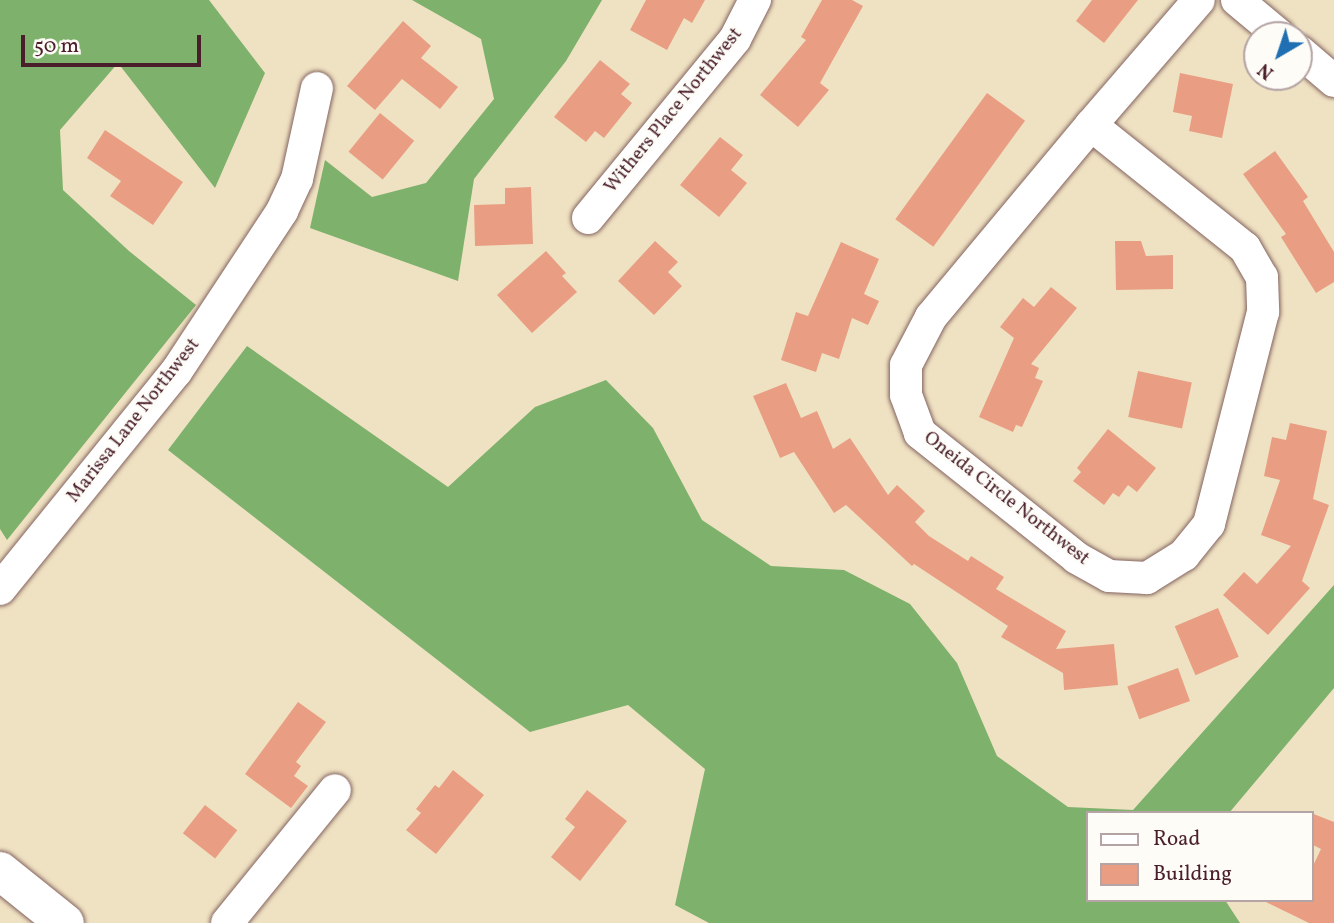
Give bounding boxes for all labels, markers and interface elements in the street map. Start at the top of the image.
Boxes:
scale bar [24,21,205,65]
north arrow [1243,21,1313,91]
street label: Withers Place Northwest [600,24,748,198]
text: 50 m [34,32,79,61]
text: N [1253,56,1280,85]
street label: Marissa Lane Northwest [63,334,205,508]
street label: Oneida Circle Northwest [919,427,1093,571]
legend [1086,811,1313,902]
text: Road [1153,825,1200,854]
text: Building [1153,860,1232,889]

